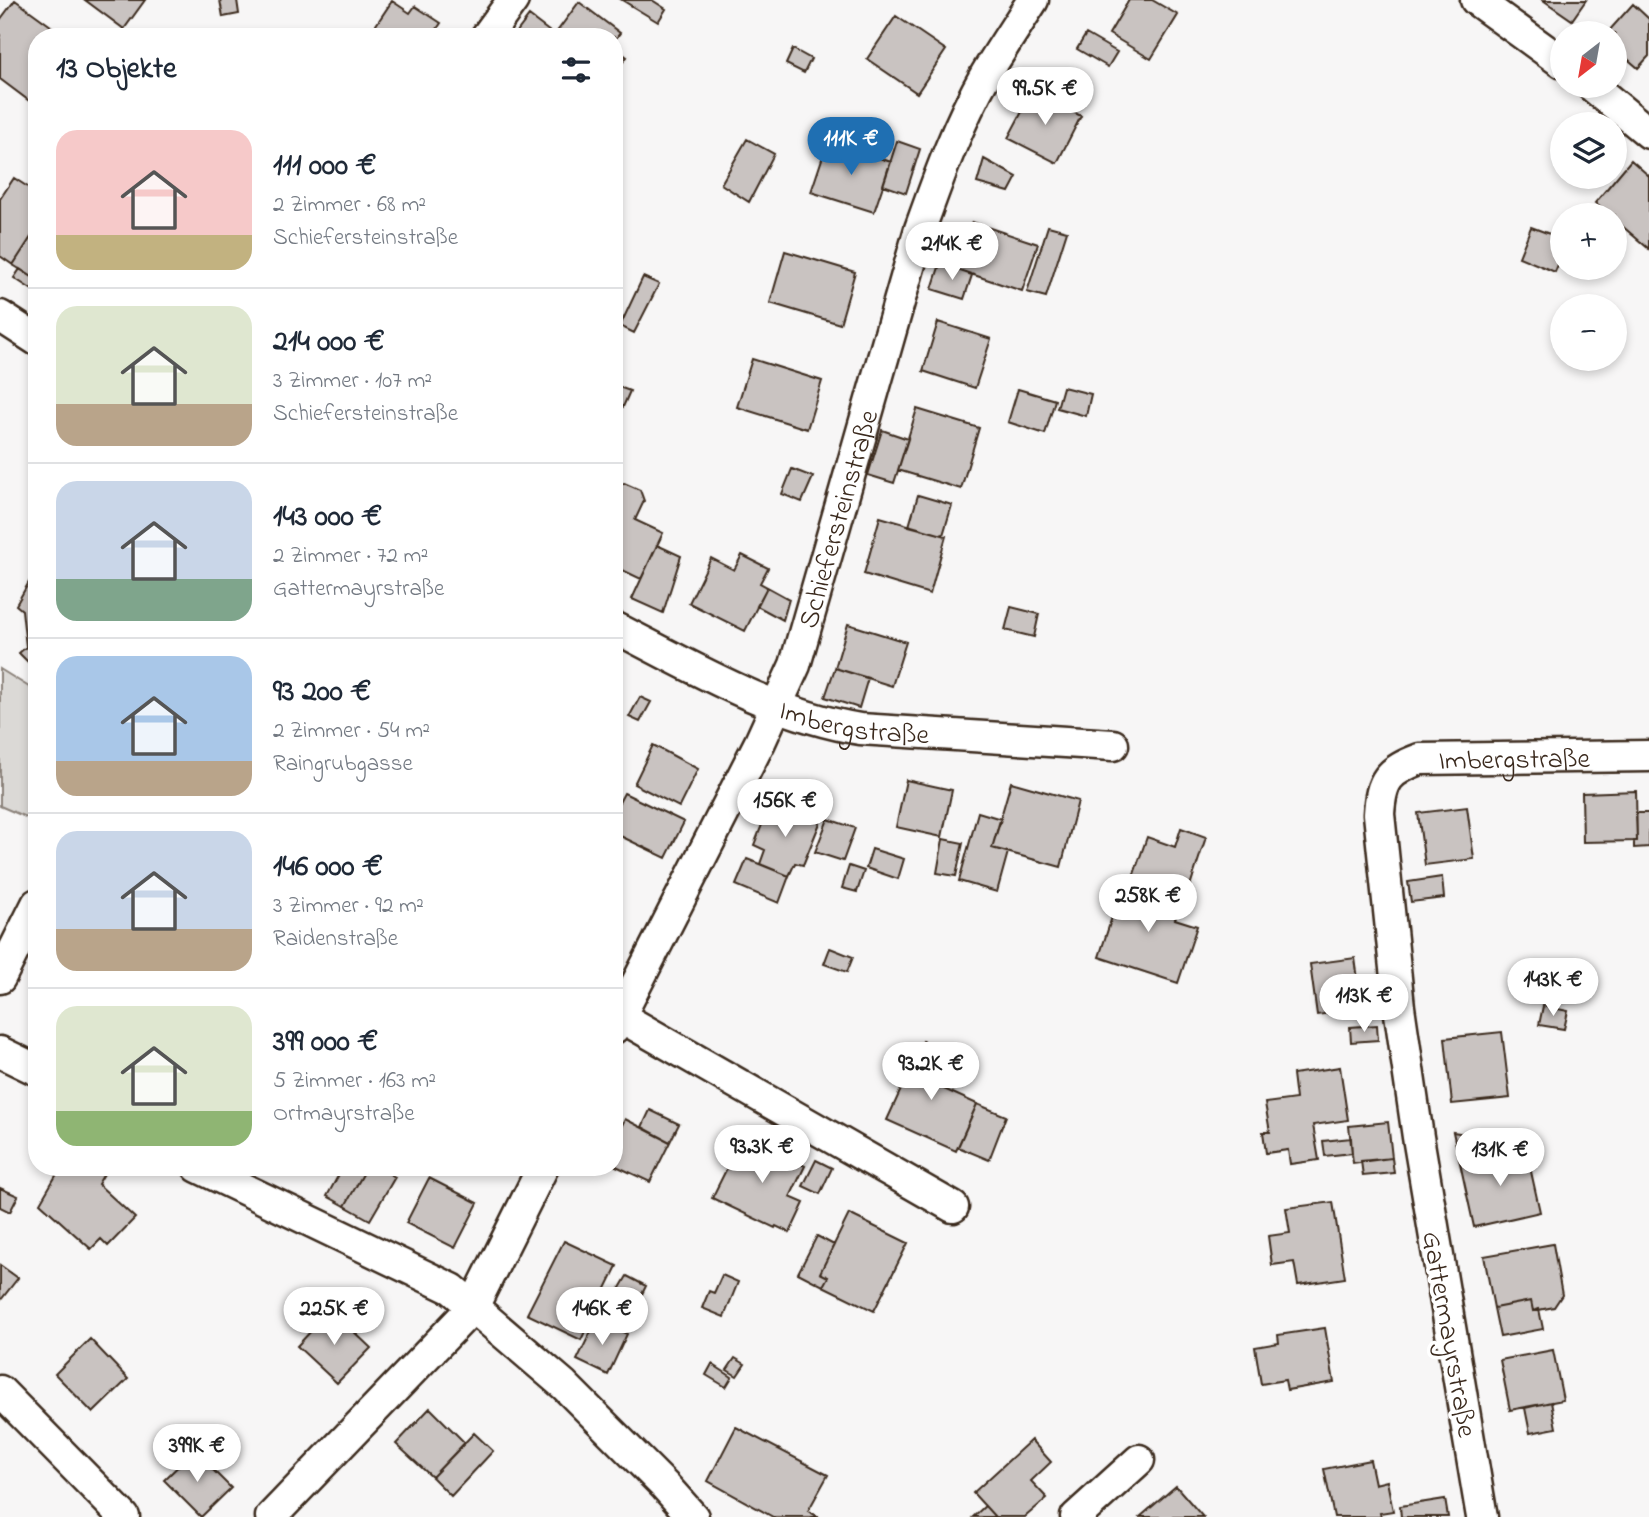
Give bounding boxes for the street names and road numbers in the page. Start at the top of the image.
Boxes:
street label: Schiefersteinstraße [790,405,891,634]
street label: Imbergstraße [772,691,931,757]
street label: Imbergstraße [1438,740,1591,783]
street label: Gattermayrstraße [1409,1228,1486,1441]

